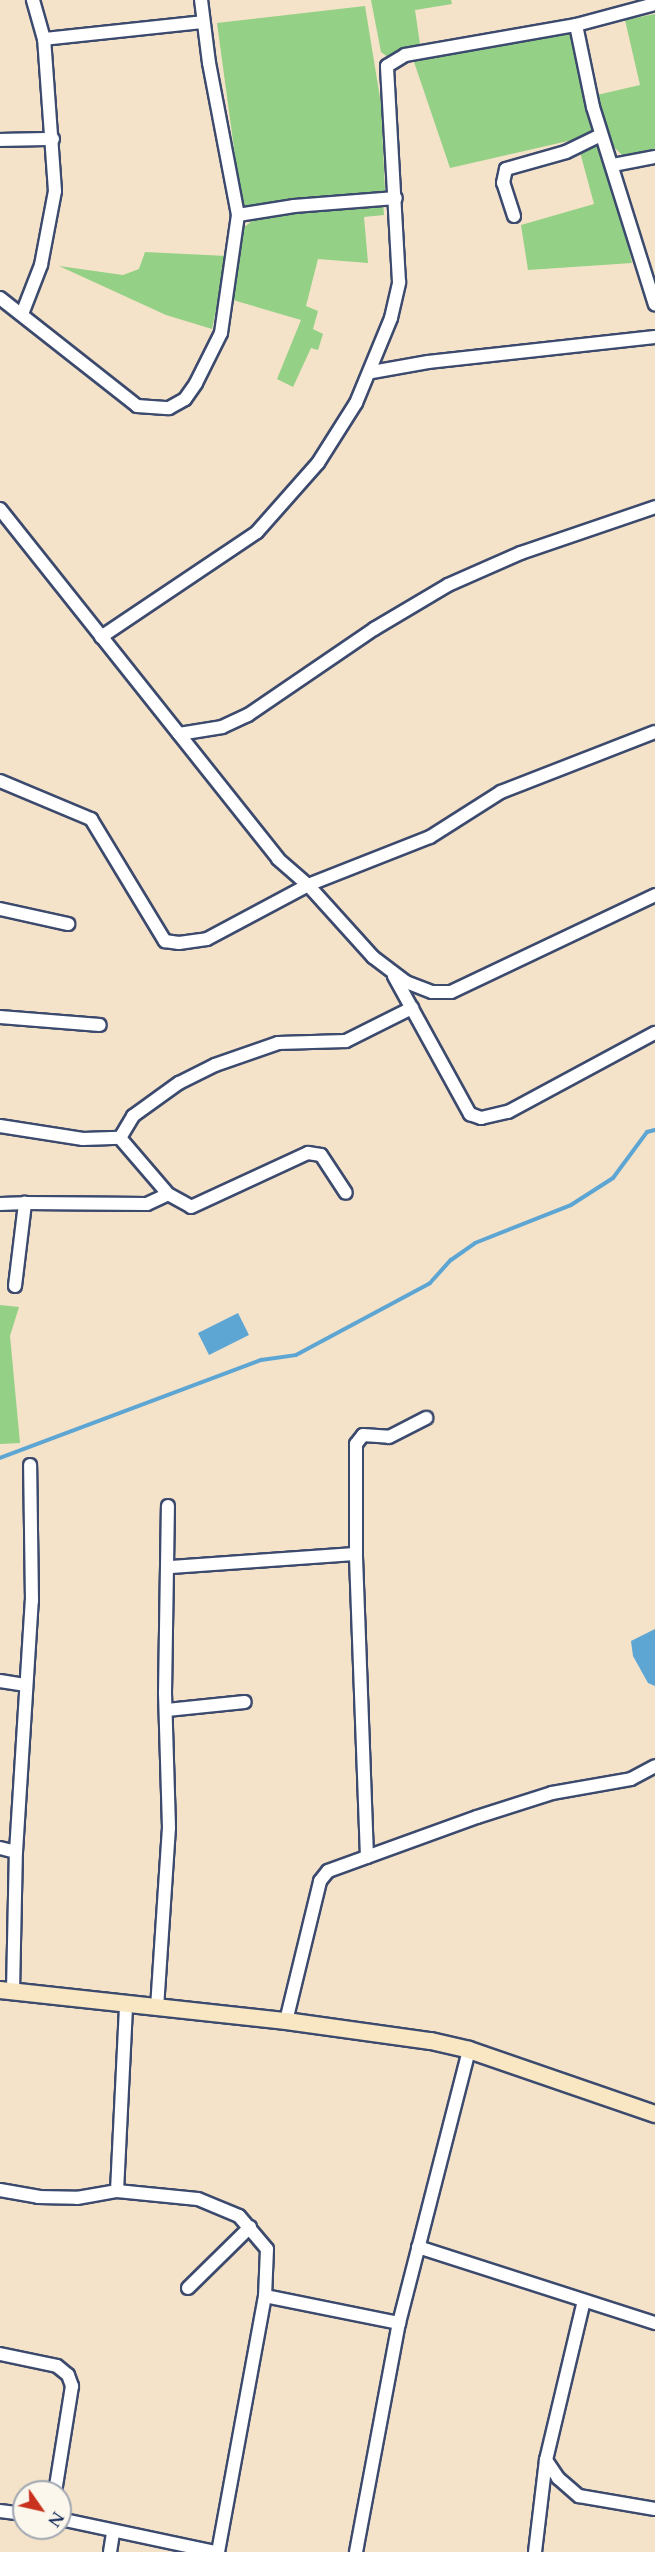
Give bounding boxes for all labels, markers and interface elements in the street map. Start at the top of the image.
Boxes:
north arrow [12,2480,72,2540]
text: N [42,2507,68,2531]

